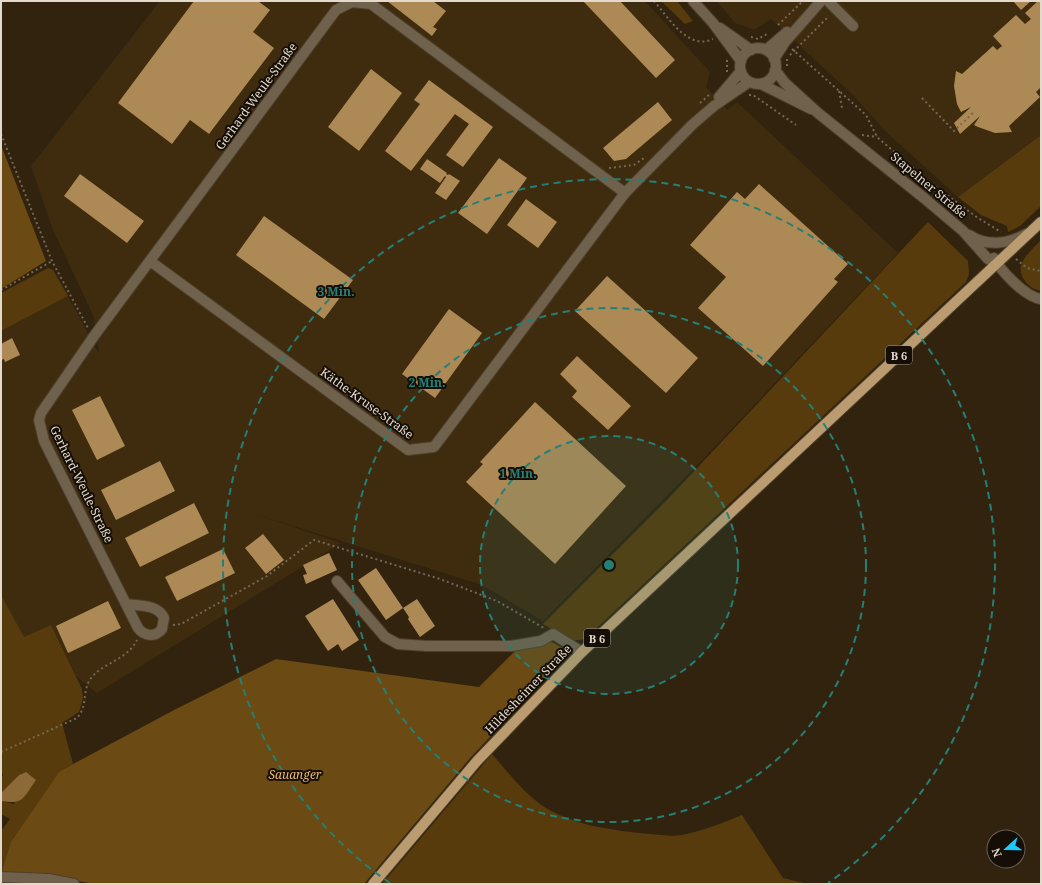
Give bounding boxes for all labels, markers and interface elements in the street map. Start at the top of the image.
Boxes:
street label: Gerhard-Weule-Straße [211,39,301,153]
street label: Stapelner Straße [887,148,971,222]
text: 3 Min. [317,283,355,300]
road number: B 6 [886,346,912,364]
street label: Käthe-Kruse-Straße [317,363,417,443]
text: 2 Min. [408,374,446,391]
street label: Gerhard-Weule-Straße [46,422,118,546]
text: 1 Min. [499,465,537,482]
centre of rings [602,558,616,572]
road number: B 6 [584,629,610,647]
street label: Hildesheimer Straße [481,641,575,737]
park label: Sauanger [268,766,322,783]
north arrow [986,829,1026,869]
text: N [988,846,1005,859]

